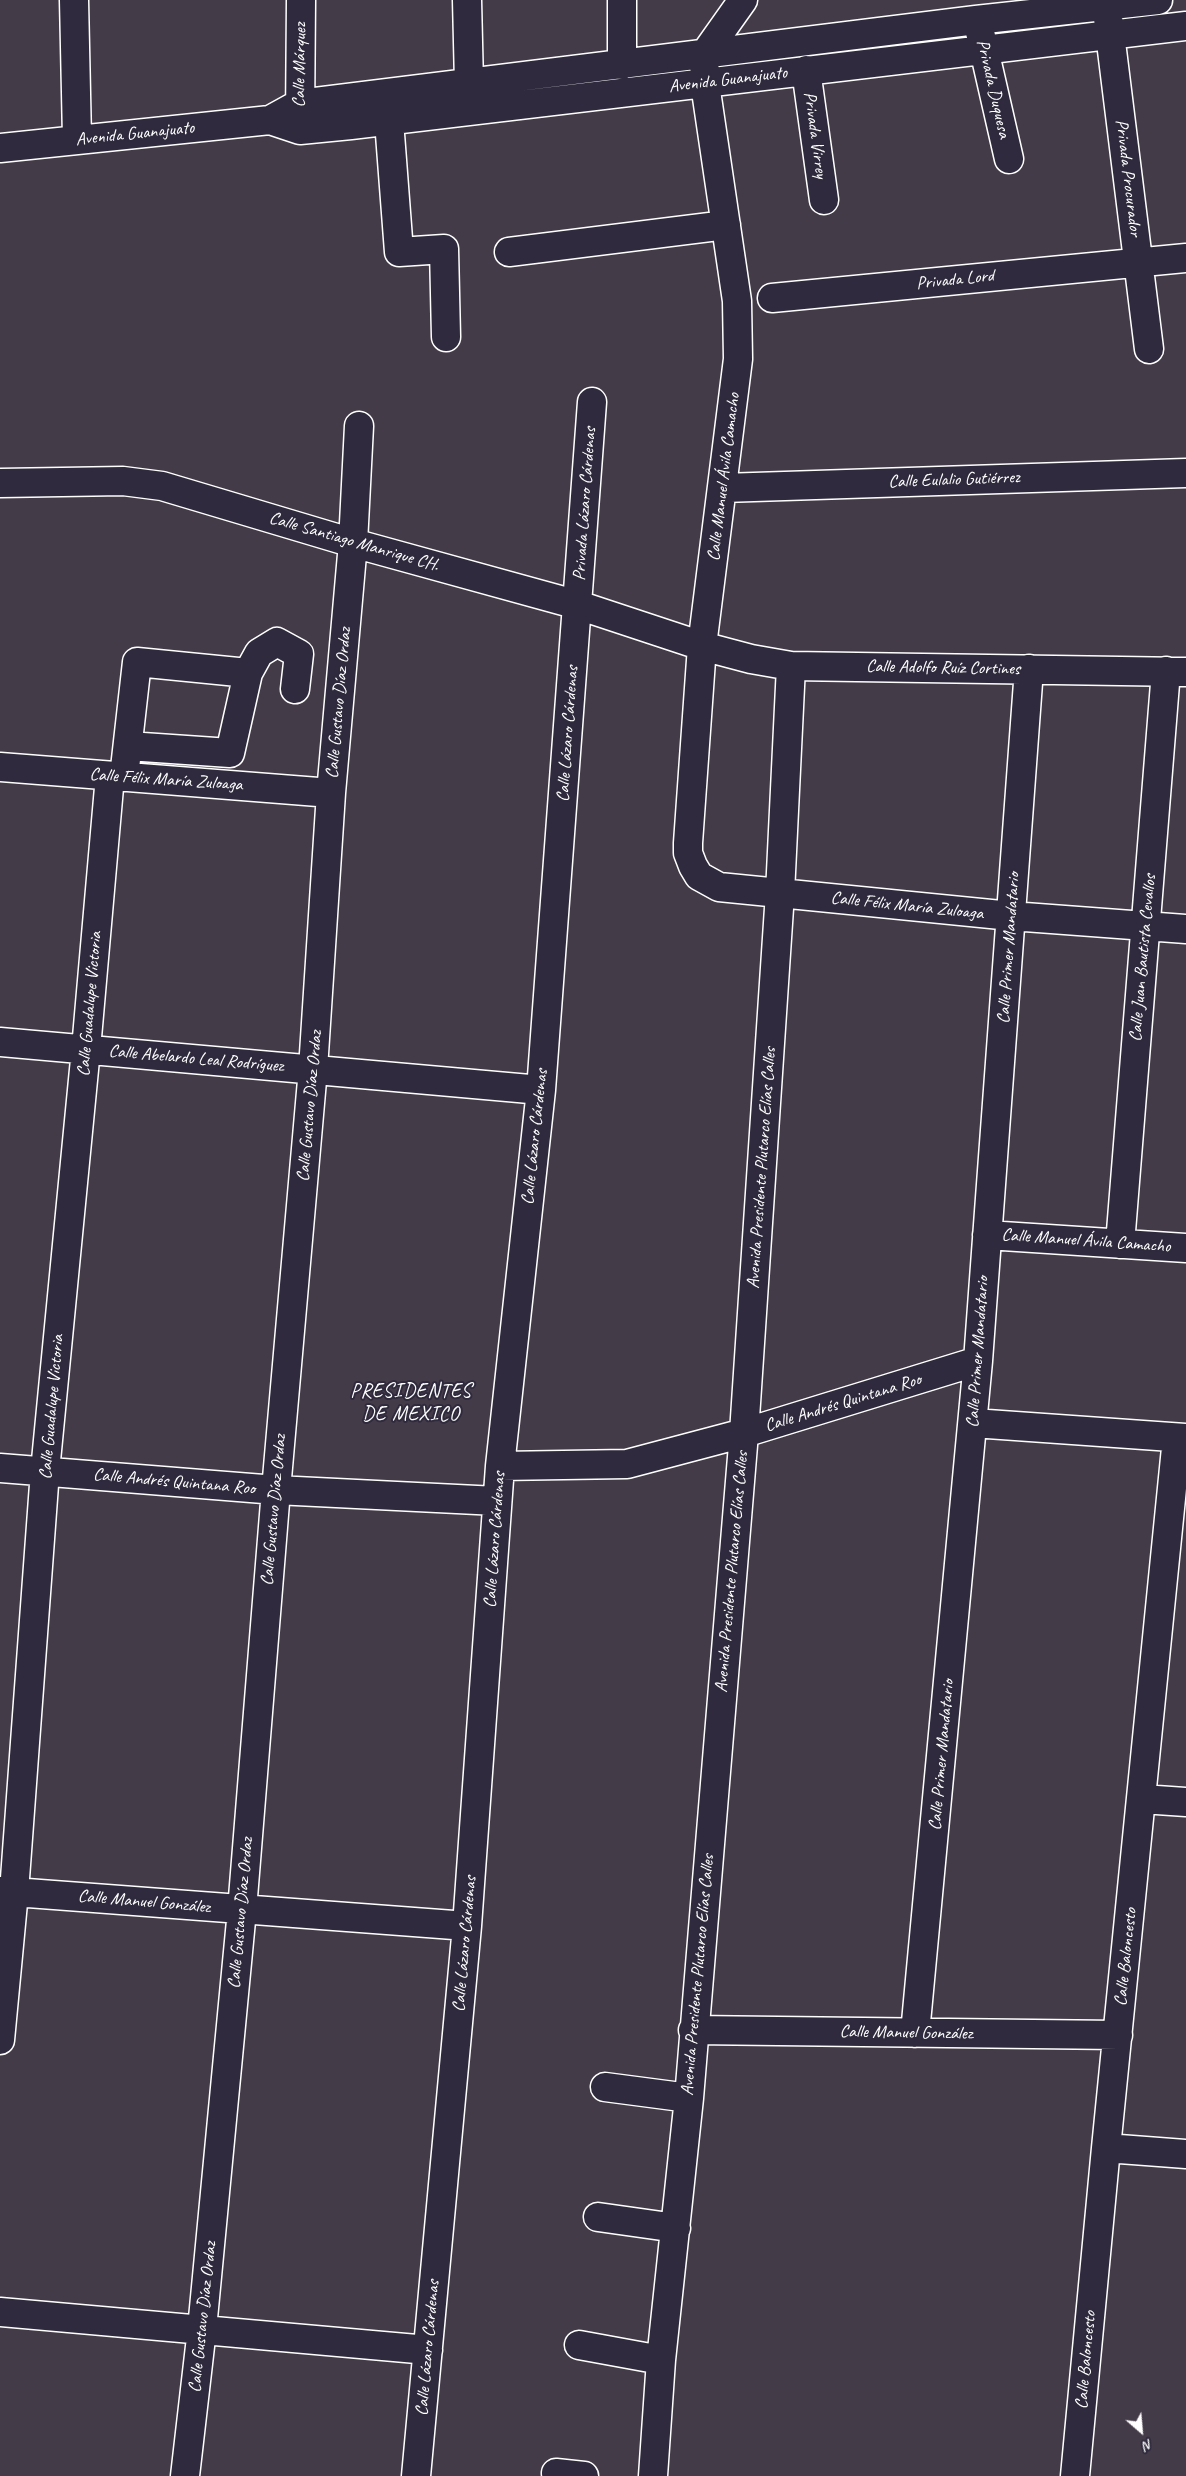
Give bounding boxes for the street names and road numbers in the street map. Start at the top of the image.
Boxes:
street label: Calle Márquez [288,22,312,108]
street label: Privada Duquesa [971,38,1015,140]
street label: Avenida Guanajuato [668,62,788,98]
street label: Privada Virrey [798,90,832,180]
street label: Avenida Guanajuato [75,117,195,151]
street label: Privada Procurador [1110,118,1146,238]
street label: Privada Lord [915,265,995,295]
street label: Calle Manuel Ávila Camacho [703,392,745,562]
street label: Privada Lázaro Cárdenas [569,427,601,581]
street label: Calle Eulalio Gutiérrez [888,467,1020,493]
street label: Calle Santiago Manrique CH. [267,507,441,577]
street label: Calle Gustavo Díaz Ordaz [322,626,356,780]
street label: Calle Adolfo Ruíz Cortines [866,656,1020,680]
street label: Calle Lázaro Cárdenas [552,665,584,803]
street label: Calle Félix María Zuloaga [89,764,243,796]
street label: Calle Primer Mandatario [993,872,1025,1024]
street label: Calle Juan Bautista Cevallos [1125,873,1161,1043]
street label: Calle Félix María Zuloaga [830,887,984,925]
street label: Calle Guadalupe Victoria [73,931,107,1077]
street label: Calle Gustavo Díaz Ordaz [293,1029,327,1183]
street label: Calle Abelardo Leal Rodríguez [108,1041,284,1077]
street label: Avenida Presidente Plutarco Elías Calles [743,1046,781,1290]
street label: Calle Lázaro Cárdenas [517,1068,553,1206]
street label: Calle Manuel Ávila Camacho [1001,1224,1171,1258]
street label: Calle Primer Mandatario [962,1276,994,1428]
street label: Calle Guadalupe Victoria [35,1334,69,1480]
street label: Calle Andrés Quintana Roo [762,1369,924,1437]
street label: Calle Gustavo Díaz Ordaz [257,1433,291,1587]
street label: Avenida Presidente Plutarco Elías Calles [711,1450,753,1694]
street label: Calle Andrés Quintana Roo [92,1464,256,1500]
street label: Calle Lázaro Cárdenas [479,1471,511,1609]
street label: Calle Primer Mandatario [925,1679,959,1831]
street label: Calle Gustavo Díaz Ordaz [224,1836,258,1990]
street label: Avenida Presidente Plutarco Elías Calles [677,1853,719,2097]
street label: Calle Lázaro Cárdenas [448,1875,482,2013]
street label: Calle Manuel González [77,1885,211,1919]
street label: Calle Baloncesto [1110,1907,1142,2007]
street label: Calle Manuel González [839,2021,973,2045]
street label: Calle Gustavo Díaz Ordaz [184,2240,222,2394]
street label: Calle Lázaro Cárdenas [411,2279,445,2417]
street label: Calle Baloncesto [1071,2310,1101,2410]

